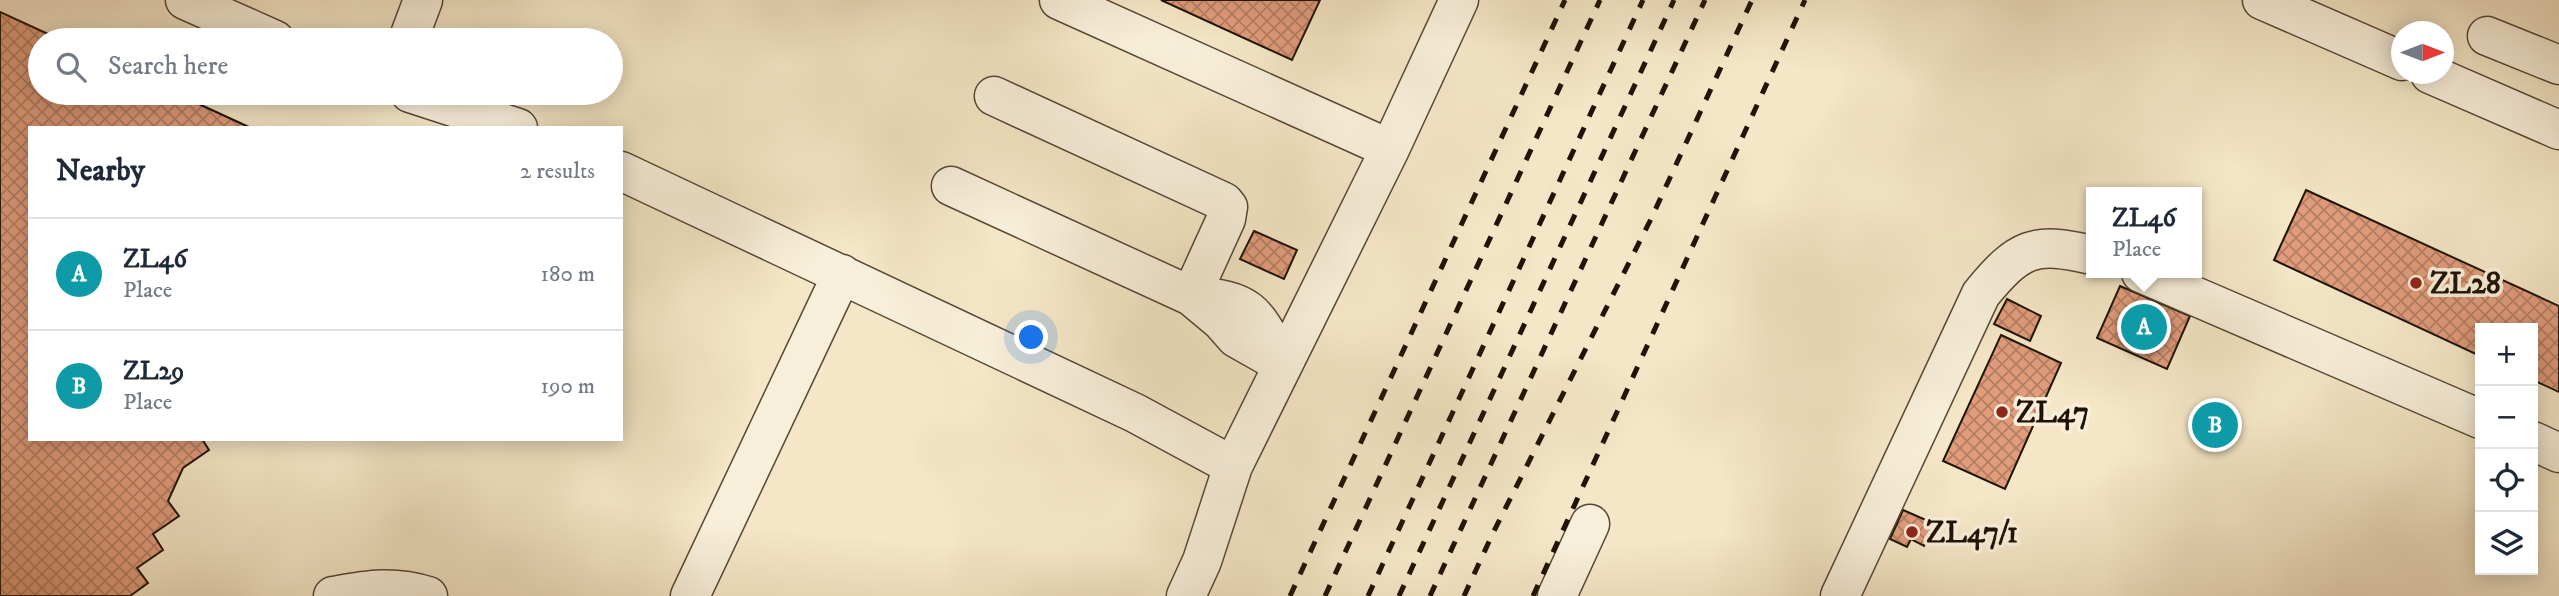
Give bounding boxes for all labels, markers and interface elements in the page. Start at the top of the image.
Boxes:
north arrow [2391,21,2454,84]
search box [28,28,623,105]
icon: search [52,48,90,86]
text: Search here [108,50,228,83]
text: Nearby [56,153,145,190]
text: 2 results [520,157,595,186]
popup [2086,187,2202,278]
text: ZL46 [2112,202,2176,235]
text: Place [2112,235,2161,264]
text: ZL46 [123,243,187,276]
text: A [72,260,86,289]
text: 180 m [540,260,595,289]
place label: ZL28 [2430,266,2501,303]
marker: ZL28 [2408,275,2424,291]
text: Place [123,276,172,305]
pin: A [2121,301,2167,353]
your location [1014,320,1048,354]
map controls [2475,323,2538,575]
button: + [2475,323,2538,386]
text: ZL29 [123,355,184,388]
text: B [72,372,86,401]
text: 190 m [541,372,595,401]
button: − [2475,386,2538,449]
text: Place [123,388,172,417]
place label: ZL47 [2016,395,2089,432]
pin: B [2192,399,2238,451]
marker: ZL47 [1994,404,2010,420]
button: locate [2475,449,2538,512]
button: layers [2475,512,2538,575]
place label: ZL47/1 [1926,515,2018,552]
marker: ZL47/1 [1904,524,1920,540]

